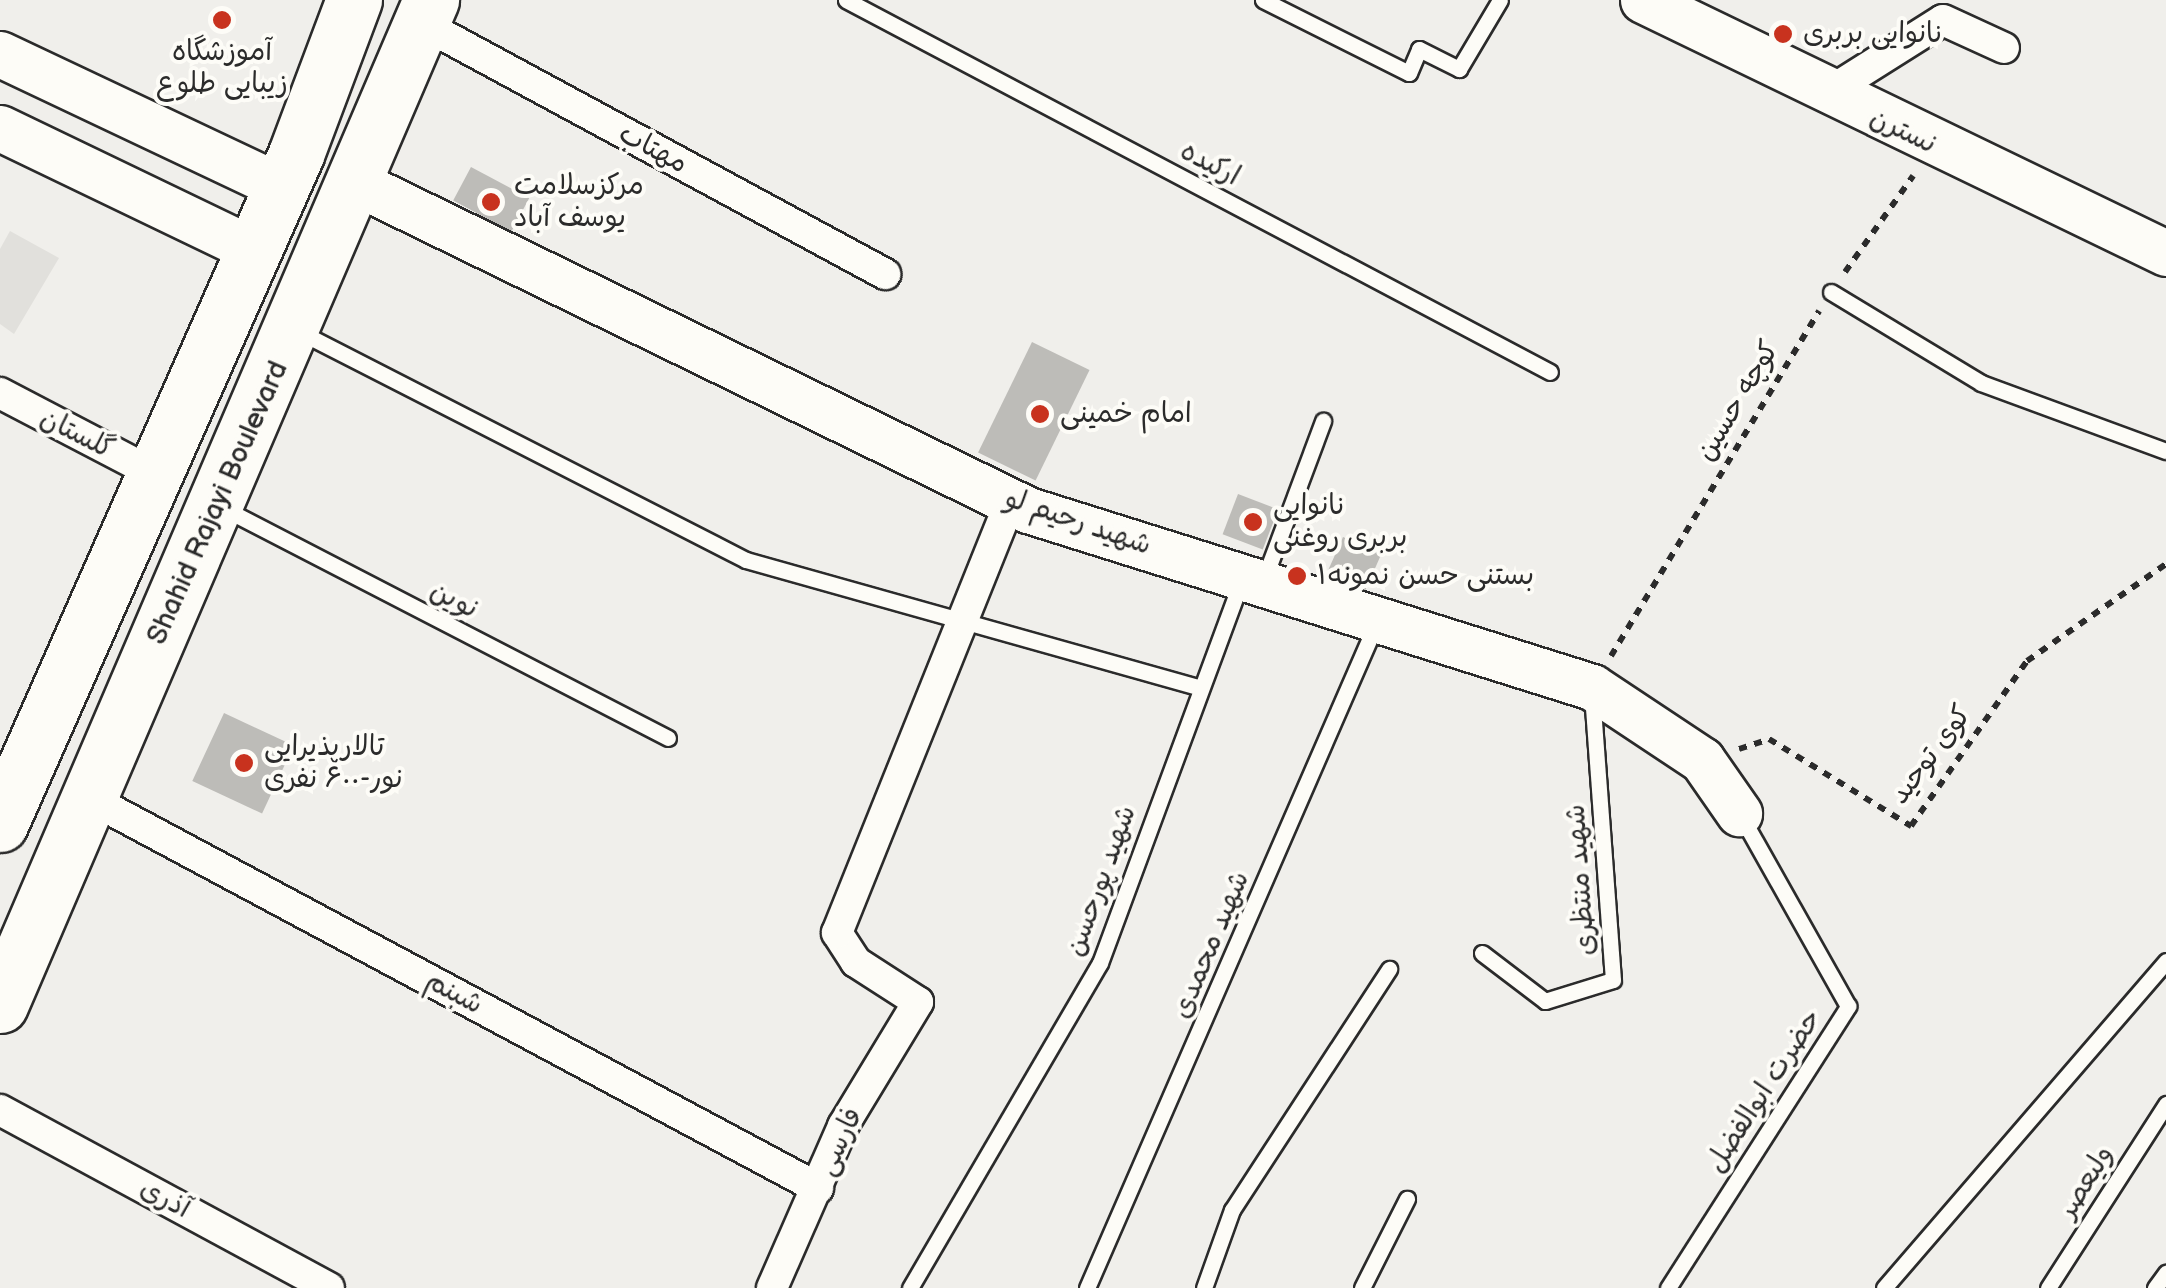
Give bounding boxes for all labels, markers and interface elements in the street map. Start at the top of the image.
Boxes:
marker: آموزشگاه زیبایی طلوع [211,9,233,31]
place label: نانوایی بربری [1803,17,1944,51]
marker: نانوایی بربری [1772,23,1794,45]
place label: آموزشگاه زیبایی طلوع [156,35,288,101]
street label: نسترن [1864,101,1942,161]
street label: مهتاب [613,117,693,181]
street label: ارکیده [1174,134,1246,194]
place label: مرکزسلامت یوسف آباد [514,169,644,235]
marker: مرکزسلامت یوسف آباد [478,189,504,215]
street label: کوچه حسین [1689,335,1787,467]
street label: Shahid Rajayi Boulevard [140,356,296,650]
place label: امام خمینی [1060,397,1192,431]
street label: گلستان [34,401,120,467]
marker: امام خمینی [1029,403,1051,425]
street label: شهید رحیم لو [1001,481,1155,563]
place label: نانوایی بربری روغنی [1273,489,1407,555]
marker: نانوایی بربری روغنی [1242,511,1264,533]
place label: بستنی حسن نمونه۱ [1317,559,1534,593]
marker: بستنی حسن نمونه۱ [1286,565,1308,587]
street label: نوین [424,574,484,626]
street label: کوی توحید [1883,699,1979,811]
place label: تالارپذیرایی نور-۶۰۰ نفری [264,730,403,796]
marker: تالارپذیرایی نور-۶۰۰ نفری [233,752,255,774]
street label: شهید پورحسن [1058,801,1144,961]
street label: شهید منتظری [1559,803,1603,957]
street label: شهید محمدی [1165,866,1257,1024]
street label: شبنم [420,964,488,1022]
street label: حضرت ابوالفضل [1699,1003,1829,1179]
street label: فارسی [810,1103,870,1181]
street label: ولیعصر [2051,1140,2121,1224]
street label: آذری [134,1172,196,1226]

